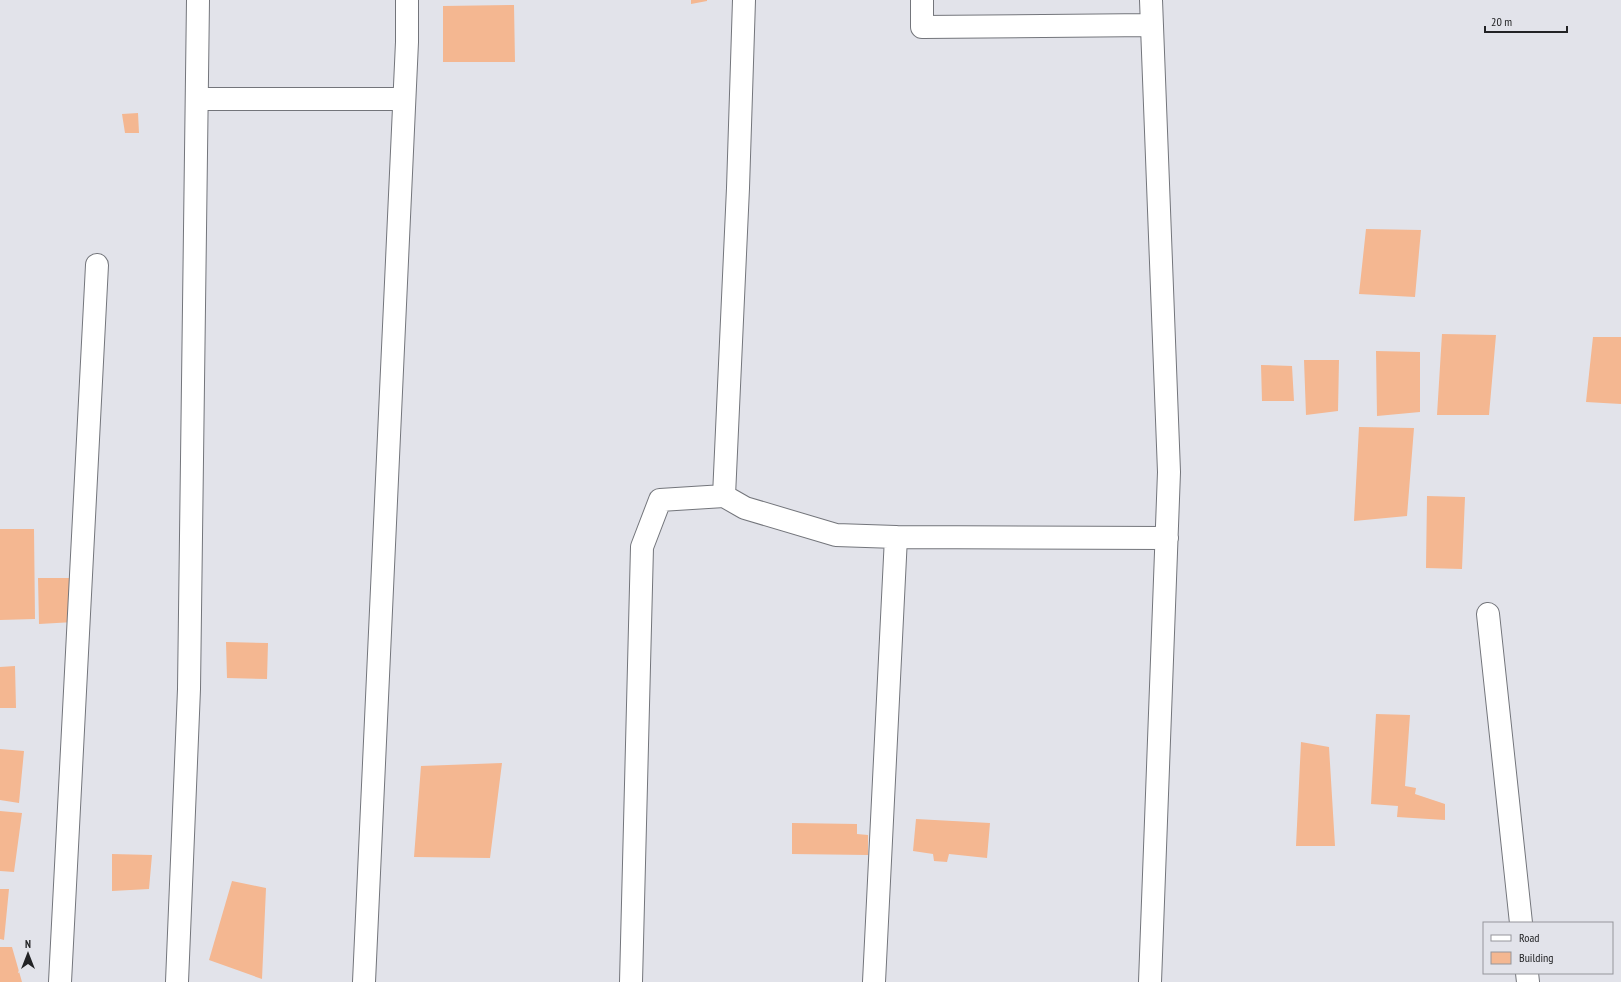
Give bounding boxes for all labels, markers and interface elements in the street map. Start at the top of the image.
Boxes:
scale bar [1485,8,1567,34]
text: 20 m [1491,14,1512,29]
legend [1483,922,1613,974]
text: Road [1519,930,1539,945]
north arrow [8,934,48,974]
text: N [25,937,31,951]
text: Building [1519,950,1554,965]

